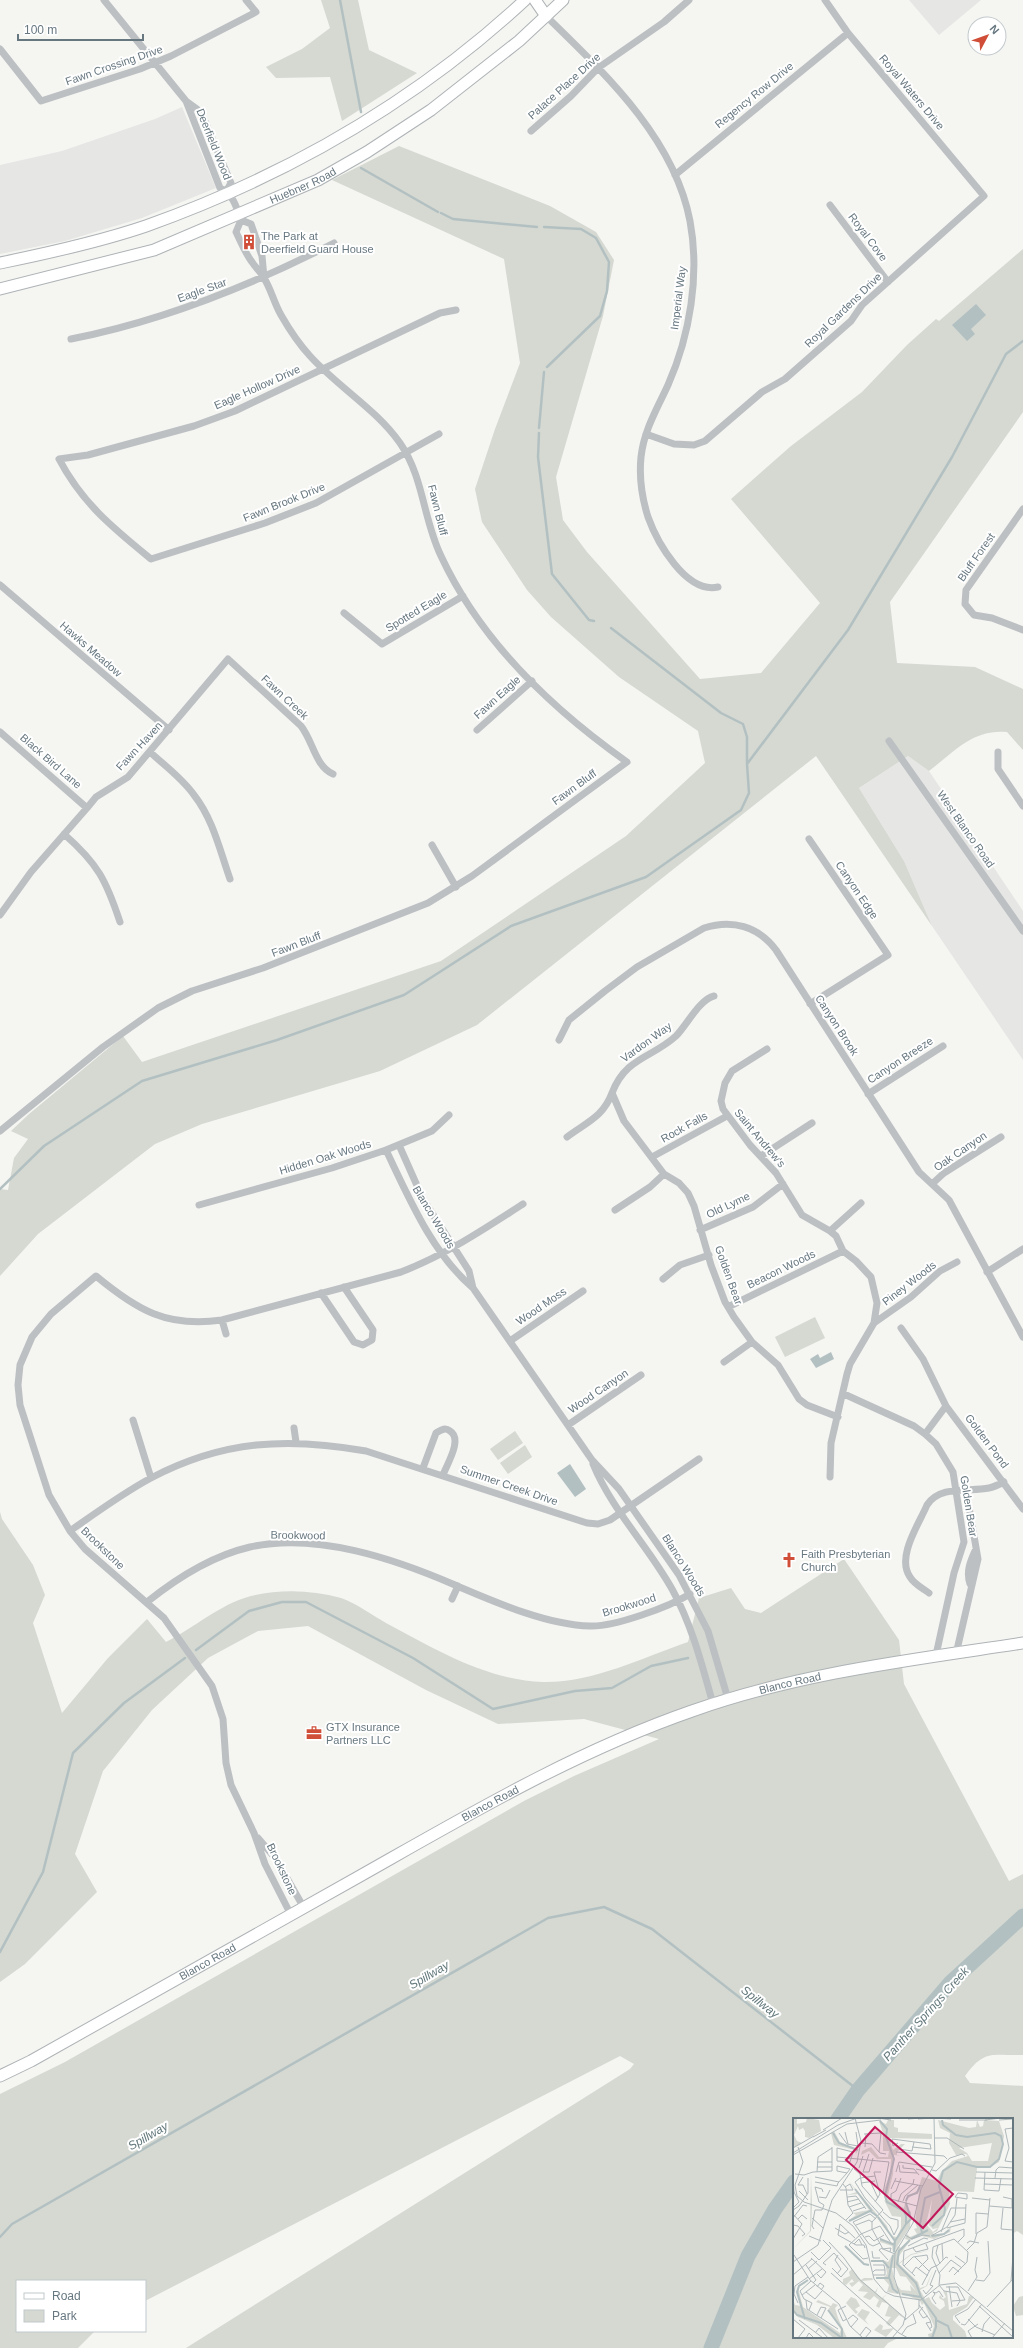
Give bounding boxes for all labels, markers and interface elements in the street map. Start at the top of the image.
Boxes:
scale bar [18,16,143,42]
north arrow [967,16,1007,56]
text: 100 m [24,23,57,37]
text: N [987,23,1002,36]
street label: Fawn Crossing Drive [64,43,164,87]
street label: Palace Place Drive [525,50,603,122]
street label: Royal Waters Drive [877,52,947,132]
street label: Regency Row Drive [712,60,796,130]
street label: Deerfield Wood [194,107,234,181]
street label: Huebner Road [268,165,338,206]
street label: Royal Cove [846,211,890,263]
place label: The Park at Deerfield Guard House [261,230,374,255]
building icon: The Park at Deerfield Guard House [240,233,258,251]
street label: Imperial Way [668,265,688,330]
street label: Royal Gardens Drive [802,270,884,350]
street label: Eagle Star [176,275,228,304]
street label: Eagle Hollow Drive [212,363,302,411]
street label: Fawn Brook Drive [241,480,327,524]
street label: Fawn Bluff [426,483,450,537]
street label: Bluff Forest [955,531,997,583]
street label: Spotted Eagle [383,588,449,634]
street label: Hawks Meadow [58,619,124,679]
street label: Fawn Creek [259,672,311,722]
street label: Fawn Eagle [471,673,523,721]
street label: Fawn Haven [114,719,164,773]
street label: Black Bird Lane [18,731,84,791]
street label: Fawn Bluff [550,766,599,807]
street label: West Blanco Road [935,788,997,870]
street label: Canyon Edge [833,859,881,921]
street label: Fawn Bluff [270,929,323,959]
street label: Canyon Brook [813,992,861,1058]
street label: Vardon Way [618,1019,674,1064]
street label: Canyon Breeze [865,1034,935,1086]
street label: Saint Andrew's [732,1106,788,1170]
street label: Rock Falls [659,1109,710,1145]
street label: Oak Canyon [931,1129,989,1173]
street label: Hidden Oak Woods [278,1137,373,1177]
street label: Blanco Woods [411,1184,458,1251]
street label: Old Lyme [704,1190,752,1220]
street label: Golden Bear [713,1244,745,1306]
street label: Beacon Woods [745,1247,818,1291]
street label: Piney Woods [880,1258,939,1308]
street label: Wood Moss [514,1285,569,1327]
street label: Wood Canyon [566,1367,630,1415]
street label: Golden Pond [963,1412,1011,1470]
street label: Summer Creek Drive [459,1463,559,1507]
street label: Golden Bear [958,1475,980,1538]
street label: Brookstone [79,1524,127,1572]
street label: Brookwood [270,1529,326,1541]
street label: Blanco Woods [660,1532,708,1599]
place label: Faith Presbyterian Church [801,1548,890,1573]
church icon: Faith Presbyterian Church [780,1551,798,1569]
street label: Brookwood [601,1591,657,1619]
street label: Blanco Road [758,1670,822,1696]
place label: GTX Insurance Partners LLC [326,1721,400,1746]
office icon: GTX Insurance Partners LLC [305,1724,323,1742]
street label: Blanco Road [460,1783,521,1823]
street label: Brookstone [265,1841,299,1897]
street label: Blanco Road [177,1941,238,1982]
water label: Spillway [406,1957,452,1992]
water label: Panther Springs Creek [880,1963,972,2064]
water label: Spillway [738,1983,782,2022]
water label: Spillway [125,2118,171,2153]
inset map [793,2118,1013,2338]
legend [16,2280,146,2332]
text: Road [52,2289,81,2303]
text: Park [52,2309,78,2323]

